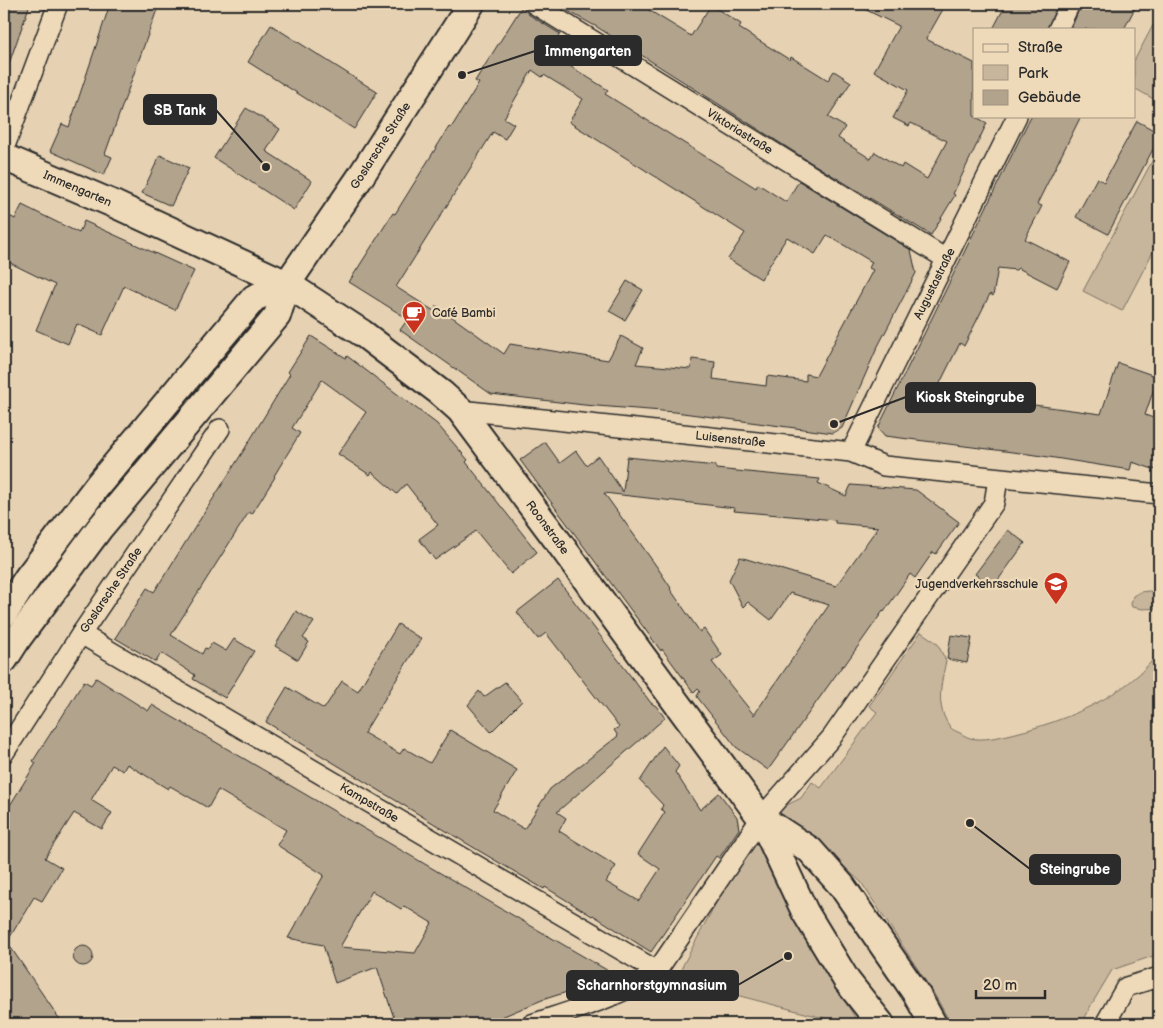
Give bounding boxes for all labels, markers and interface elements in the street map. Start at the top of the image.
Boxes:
legend [973,28,1136,118]
callout: Immengarten [535,36,641,65]
text: Straße [1018,38,1063,57]
text: Immengarten [545,43,631,60]
text: Park [1018,64,1049,83]
text: Gebäude [1018,88,1081,107]
callout: SB Tank [144,95,216,124]
street label: Goslarsche Straße [347,100,414,192]
text: SB Tank [154,102,207,119]
street label: Viktoriastraße [704,106,775,158]
street label: Immengarten [41,168,114,210]
street label: Augustastraße [911,245,959,322]
cafe icon: Café Bambi [401,300,427,334]
place label: Café Bambi [432,306,496,321]
callout: Kiosk Steingrube [906,383,1035,412]
text: Kiosk Steingrube [916,389,1024,406]
street label: Luisenstraße [694,428,766,451]
street label: Roonstraße [522,498,572,558]
street label: Goslarsche Straße [77,544,146,636]
school or university icon: Jugendverkehrsschule [1043,571,1069,605]
place label: Jugendverkehrsschule [915,577,1038,592]
street label: Kampstraße [337,780,401,826]
callout: Steingrube [1030,855,1120,884]
text: Steingrube [1040,861,1110,878]
scale bar [976,968,1044,1000]
callout: Scharnhorstgymnasium [567,971,738,1000]
text: 20 m [983,976,1017,995]
text: Scharnhorstgymnasium [577,977,727,994]

